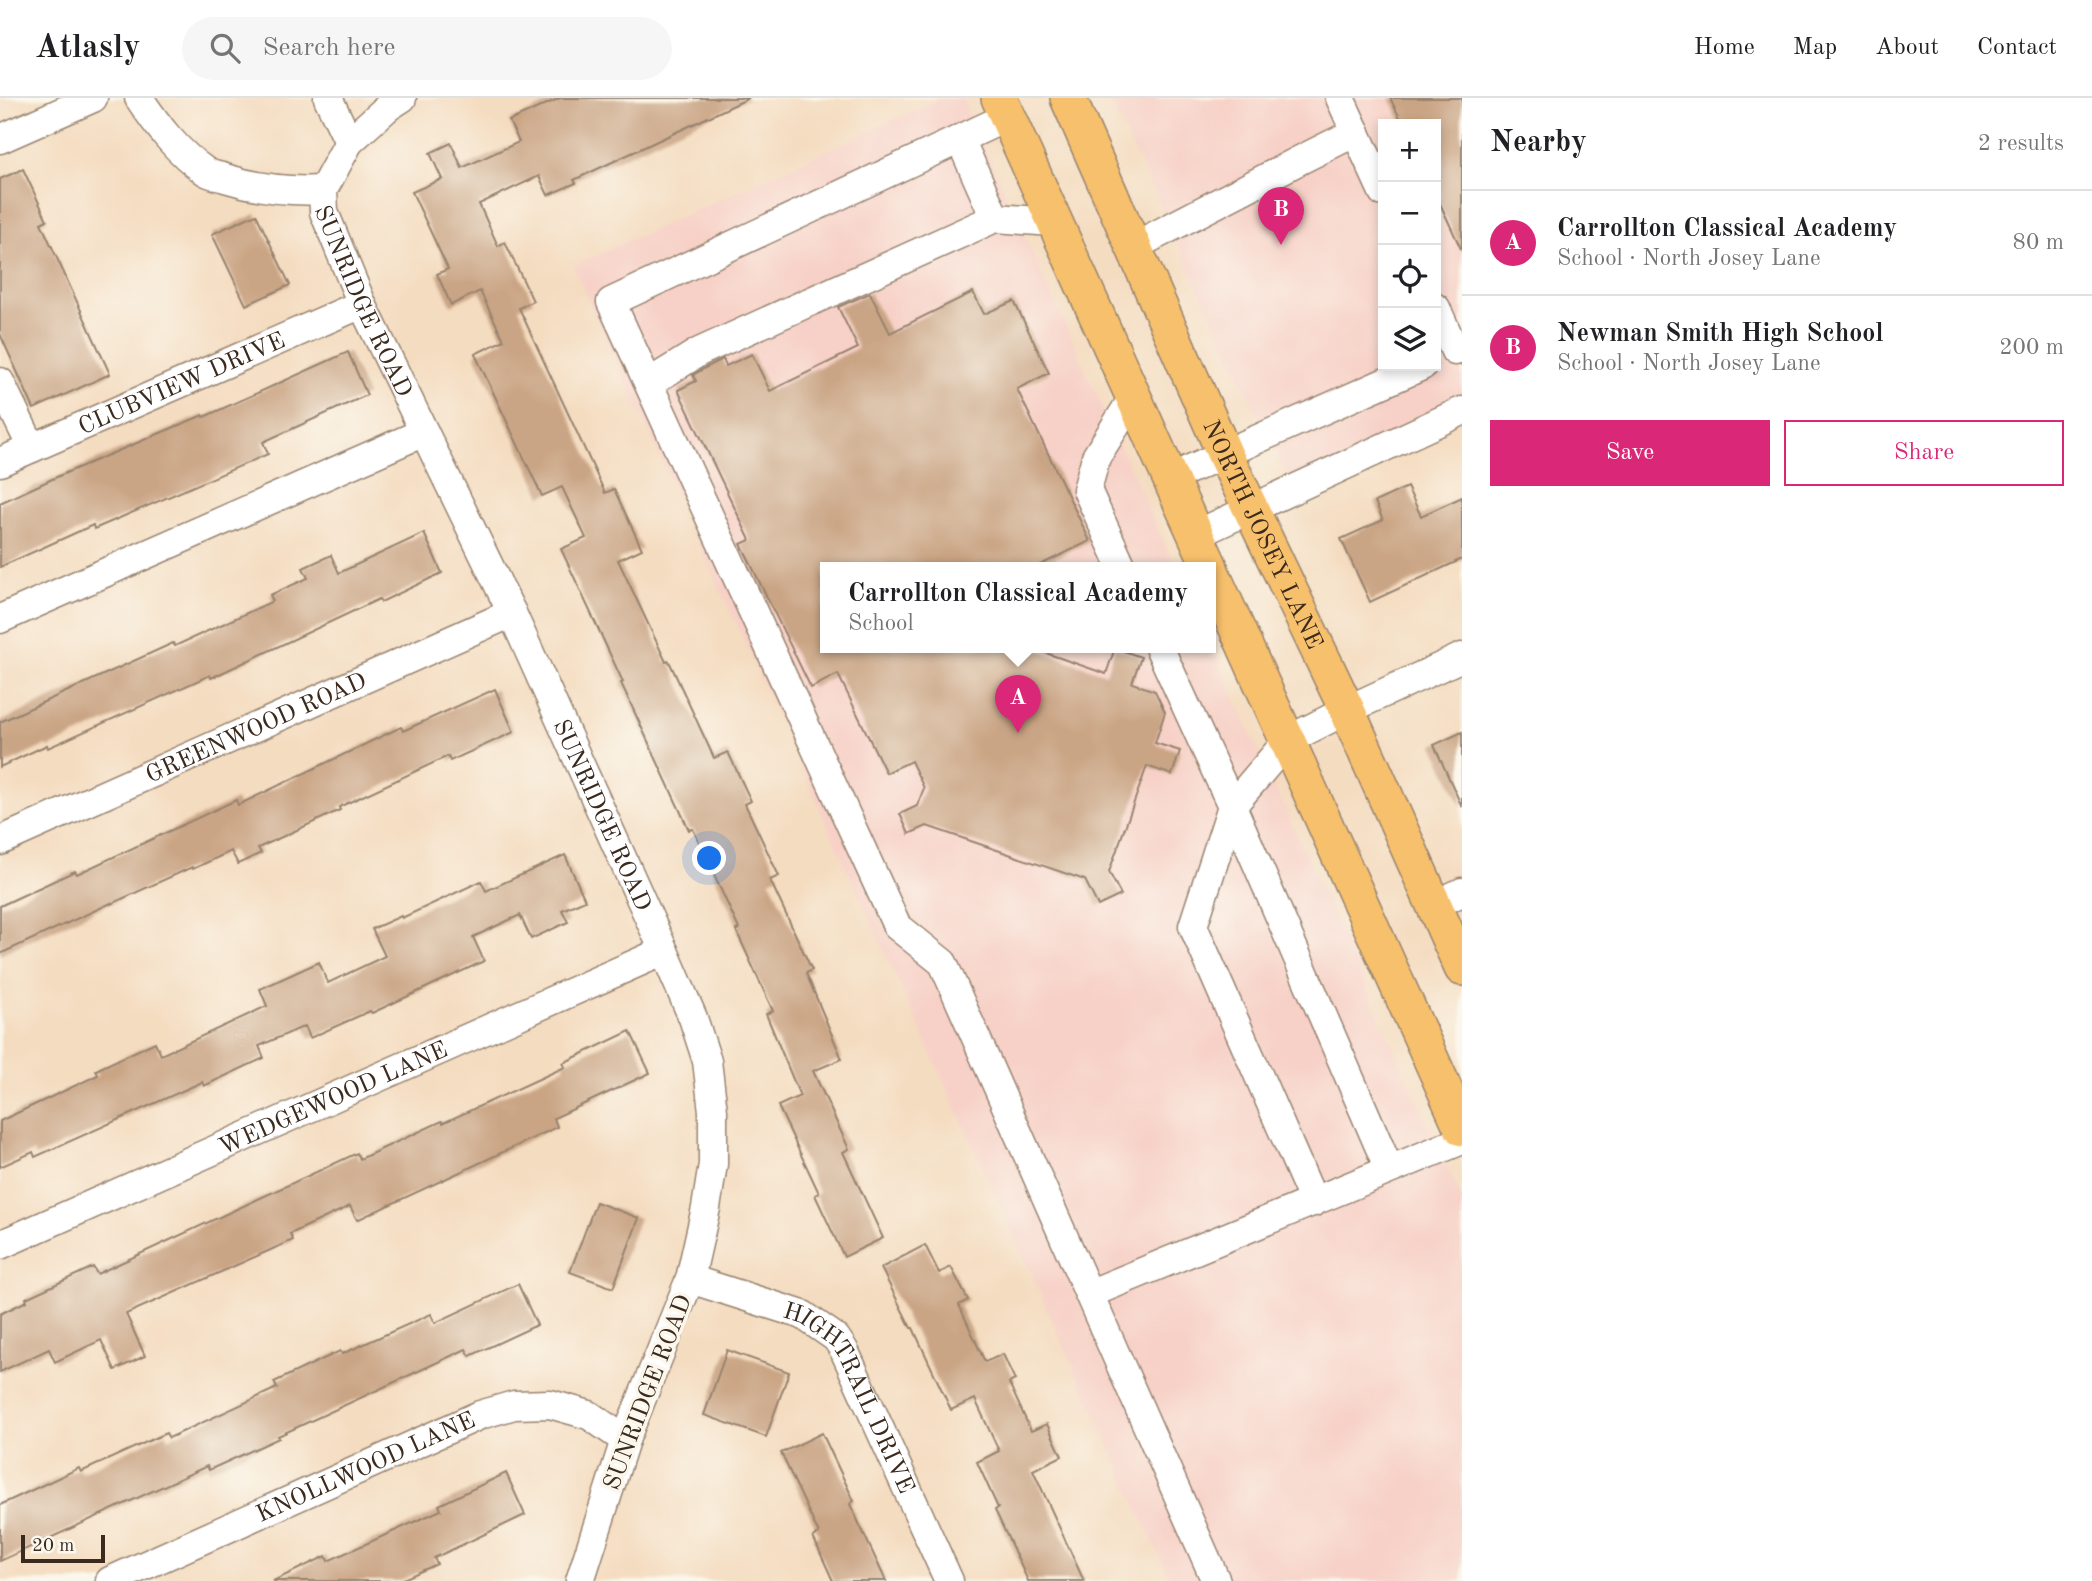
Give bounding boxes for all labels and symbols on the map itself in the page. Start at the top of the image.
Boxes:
pin: B [1258,187,1304,245]
street label: SUNRIDGE ROAD [309,202,415,401]
street label: CLUBVIEW DRIVE [75,329,289,440]
street label: NORTH JOSEY LANE [1197,417,1326,653]
street label: GREENWOOD ROAD [143,669,371,788]
pin: A [995,675,1041,733]
street label: SUNRIDGE ROAD [548,716,654,915]
your location [692,841,726,875]
street label: WEDGEWOOD LANE [216,1038,452,1161]
street label: SUNRIDGE ROAD [601,1292,697,1494]
street label: HIGHTRAIL DRIVE [780,1300,918,1498]
street label: KNOLLWOOD LANE [253,1409,479,1528]
scale bar [21,1532,105,1564]

